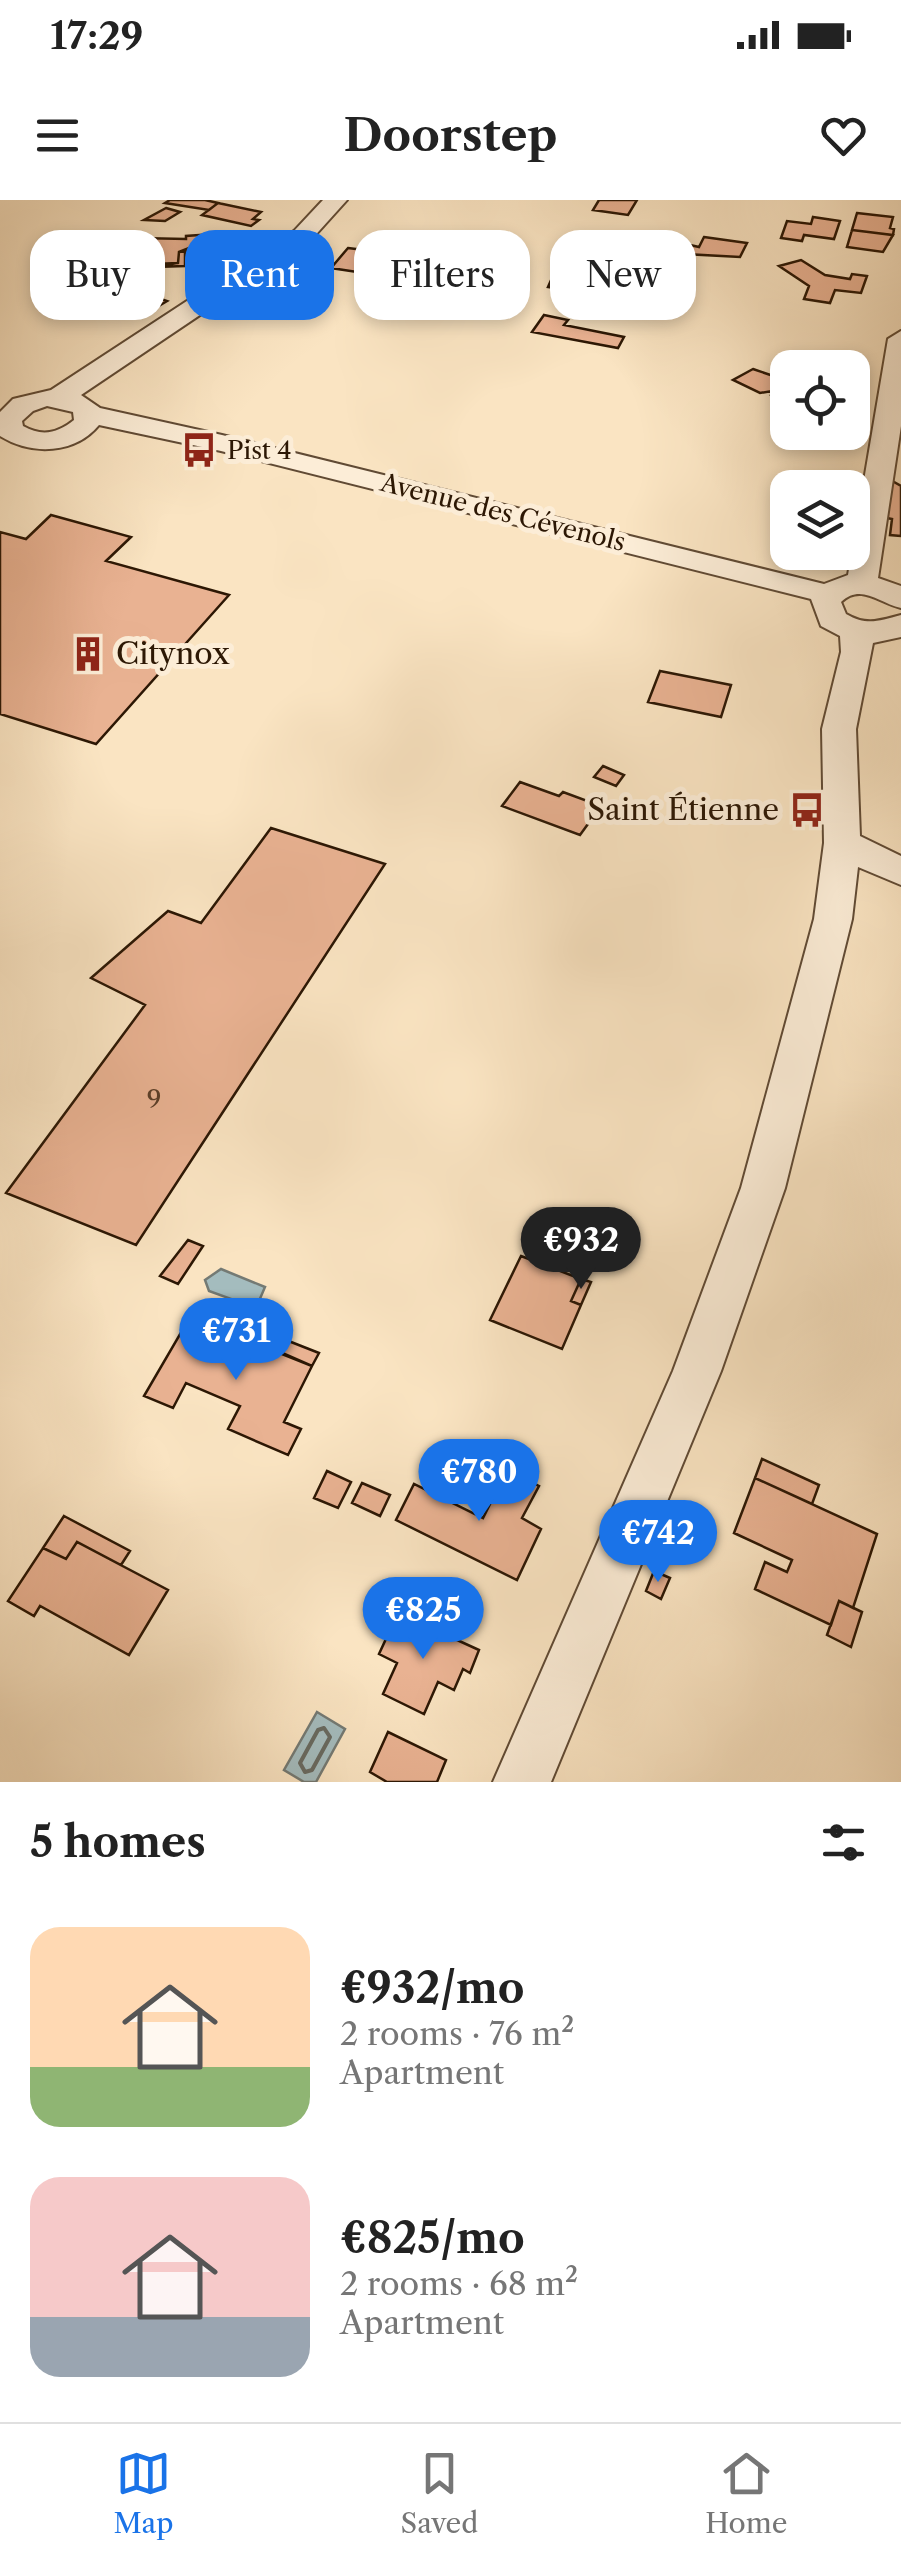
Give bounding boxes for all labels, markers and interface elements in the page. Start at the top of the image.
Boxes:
text: 17:29 [50,12,143,59]
text: Doorstep [343,107,558,163]
icon: menu [30,108,85,163]
icon: heart [816,108,871,163]
chip: Buy [30,230,165,320]
chip: Rent [185,230,334,320]
chip: Filters [354,230,530,320]
chip: New [550,230,696,320]
map controls [770,350,870,570]
button: locate [770,350,870,450]
bus stop icon: Pist 4 [180,431,218,469]
place label: Pist 4 [227,435,292,466]
street label: Avenue des Cévenols [376,467,629,558]
button: layers [770,470,870,570]
building icon: Citynox [69,635,107,673]
place label: Citynox [116,635,230,672]
place label: Saint Étienne [587,791,779,828]
bus stop icon: Saint Étienne [788,791,826,829]
house number: 9 [147,1084,161,1115]
pin: €932 [522,1207,640,1292]
text: €932 [543,1220,619,1259]
pin: €731 [177,1298,295,1383]
text: €731 [201,1311,271,1350]
pin: €780 [420,1439,538,1524]
text: €780 [440,1452,518,1491]
pin: €742 [599,1500,717,1585]
text: €742 [621,1513,695,1552]
pin: €825 [364,1577,482,1662]
text: €825 [385,1590,461,1629]
icon: filters [816,1815,871,1870]
text: 5 homes [30,1816,206,1868]
text: €932/mo [340,1962,525,2014]
icon: home [110,1967,230,2087]
text: 2 rooms · 76 m² [340,2014,574,2053]
text: Apartment [340,2053,504,2092]
text: €825/mo [340,2212,525,2264]
icon: home [110,2217,230,2337]
text: 2 rooms · 68 m² [340,2264,578,2303]
text: Apartment [340,2303,504,2342]
tab: Map [113,2446,174,2540]
tab: Saved [401,2446,478,2540]
tab: Home [705,2446,788,2540]

